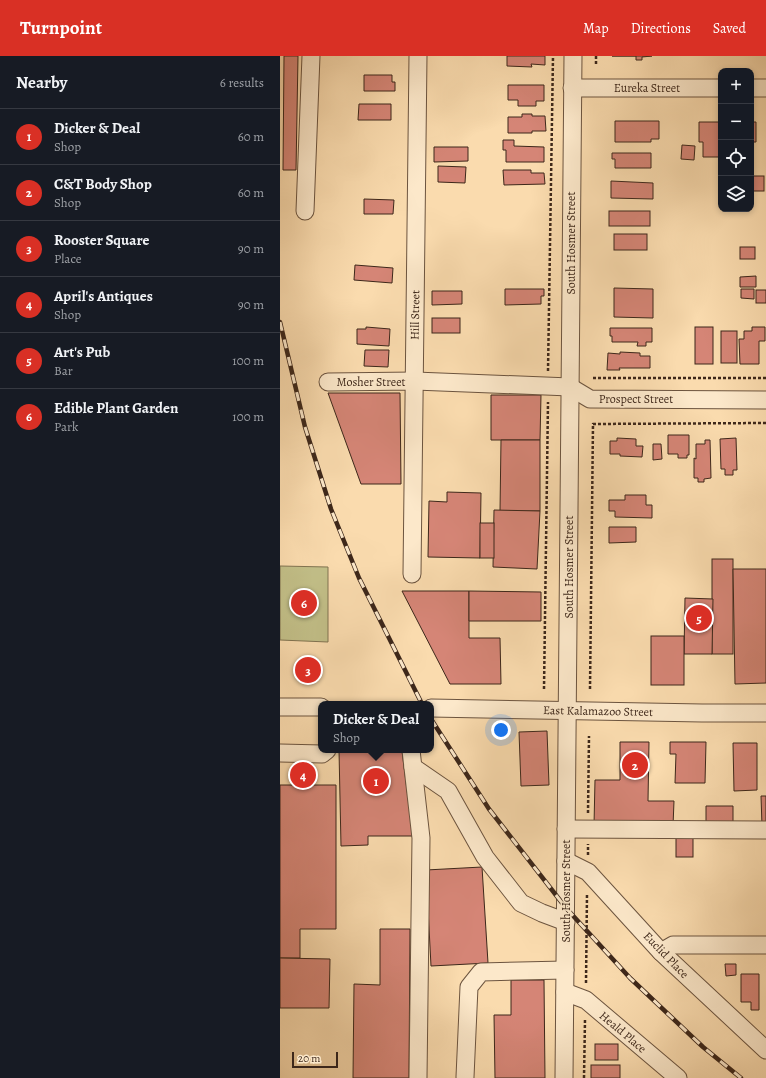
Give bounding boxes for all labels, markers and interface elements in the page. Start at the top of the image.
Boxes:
text: Turnpoint [20,15,102,41]
text: Map [583,19,609,38]
text: Directions [631,19,691,38]
text: Saved [713,19,746,38]
map controls [718,68,754,212]
button: + [718,68,754,104]
text: Nearby [16,71,67,94]
text: 6 results [220,74,264,91]
street label: Eureka Street [614,80,680,96]
button: − [718,104,754,140]
text: Dicker & Deal [54,118,140,138]
text: 1 [27,128,31,145]
text: 60 m [238,128,264,145]
text: Shop [54,138,81,155]
button: locate [718,140,754,176]
text: C&T Body Shop [54,174,152,194]
button: layers [718,176,754,212]
text: 2 [26,184,32,201]
text: 60 m [238,184,264,201]
street label: South Hosmer Street [563,192,579,294]
text: Shop [54,194,81,211]
text: Rooster Square [54,230,149,250]
text: 3 [26,240,32,257]
text: 90 m [238,240,264,257]
text: Place [54,250,82,267]
text: April's Antiques [54,286,153,306]
street label: Hill Street [407,290,423,340]
text: 4 [26,296,32,313]
text: 90 m [238,296,264,313]
text: Shop [54,306,81,323]
text: Art's Pub [54,342,110,362]
text: 5 [26,352,32,369]
text: 100 m [232,352,264,369]
text: Bar [54,362,73,379]
street label: Mosher Street [337,374,406,390]
street label: Prospect Street [599,391,673,407]
text: Edible Plant Garden [54,398,178,418]
text: 6 [26,408,32,425]
text: 100 m [232,408,264,425]
text: Park [54,418,78,435]
street label: South Hosmer Street [561,516,577,618]
pin: 6 [291,588,317,618]
pin: 5 [686,603,712,633]
pin: 3 [295,655,321,685]
popup [318,701,434,753]
street label: East Kalamazoo Street [543,702,653,720]
text: Dicker & Deal [333,709,419,729]
your location [491,720,511,740]
text: Shop [333,729,360,746]
pin: 2 [622,750,648,780]
pin: 4 [290,760,316,790]
pin: 1 [363,766,389,796]
street label: South Hosmer Street [558,840,574,942]
street label: Euclid Place [640,928,692,982]
street label: Heald Place [596,1008,650,1056]
scale bar [292,1050,338,1069]
text: 20 m [298,1051,320,1066]

